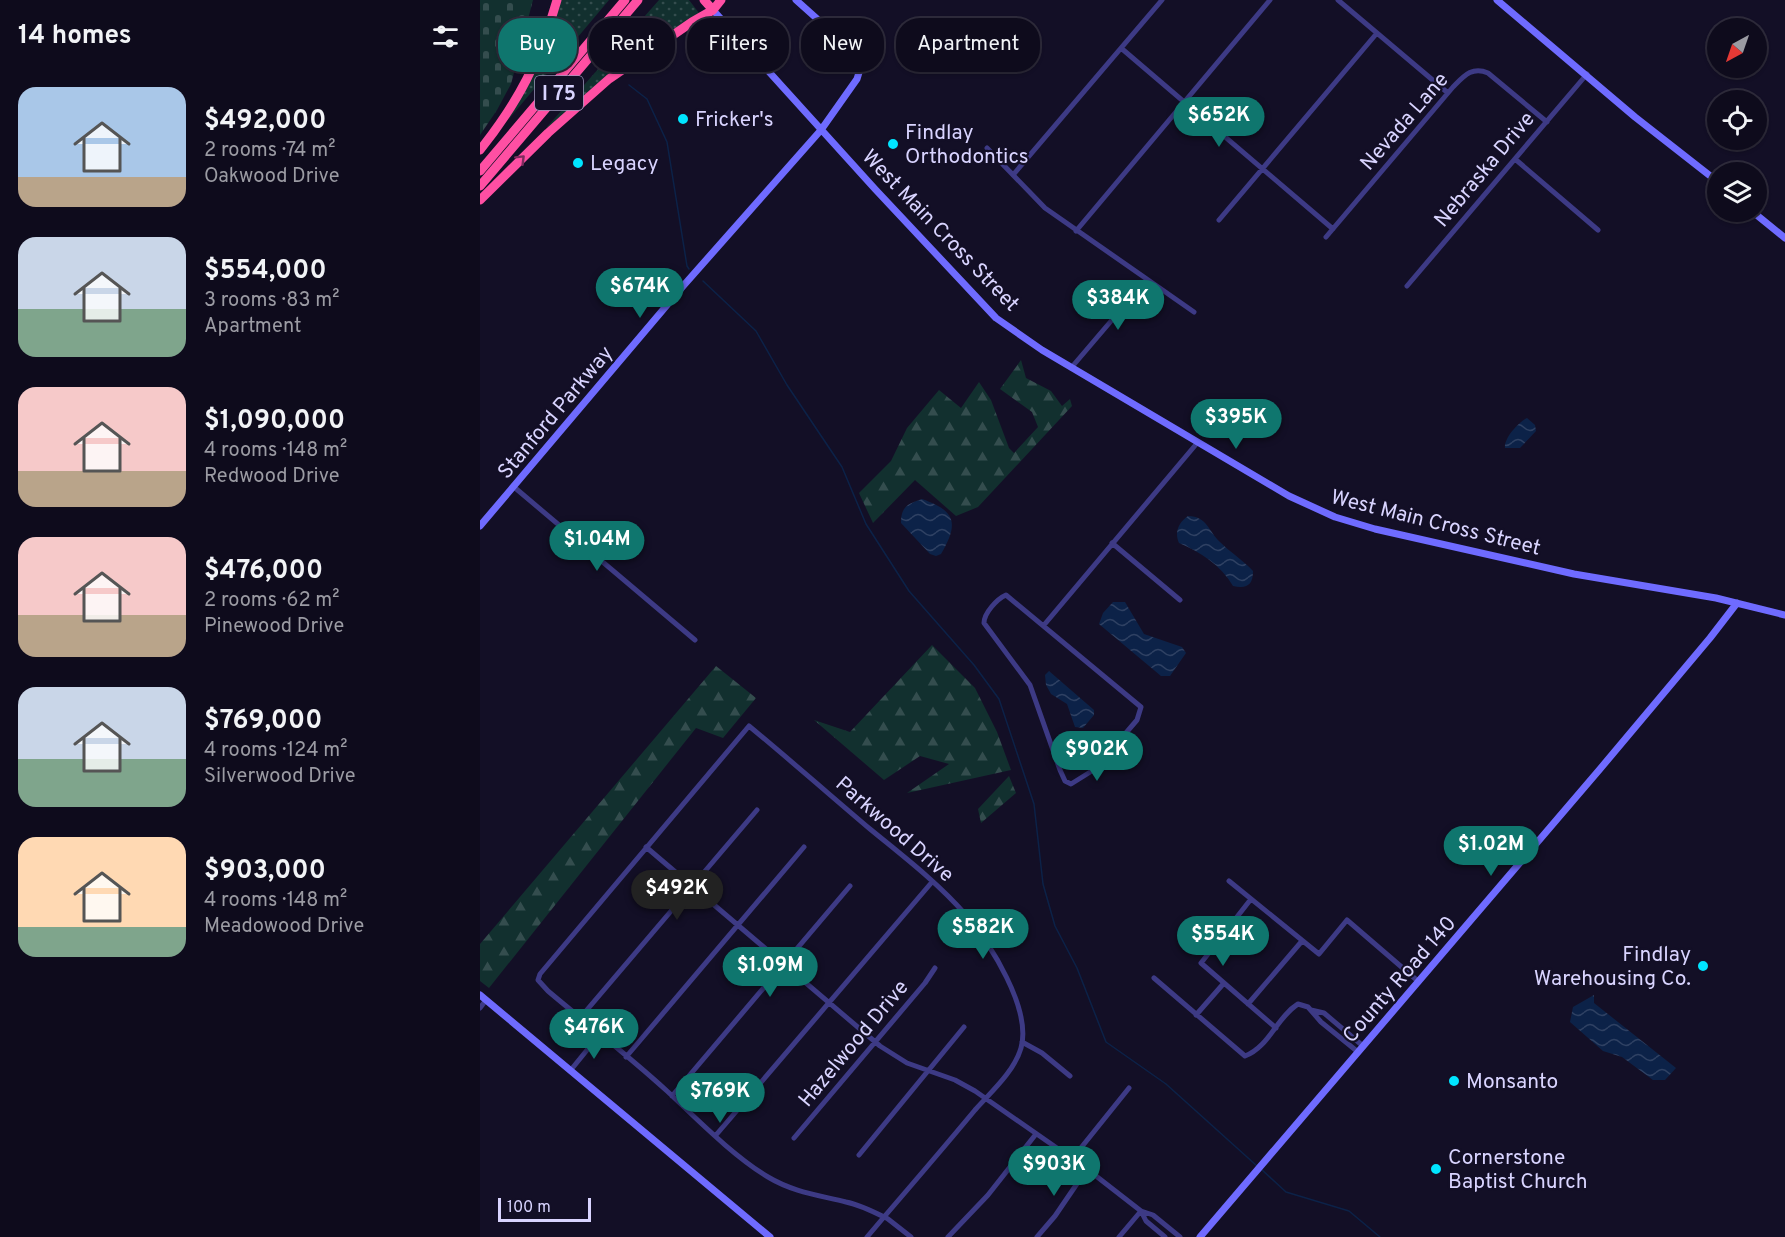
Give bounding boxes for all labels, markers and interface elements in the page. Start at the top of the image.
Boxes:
chip: Buy [498,18,577,72]
chip: Rent [589,18,675,72]
chip: Filters [687,18,789,72]
chip: New [801,18,884,72]
chip: Apartment [896,18,1040,72]
north arrow [1707,18,1767,78]
map controls [1707,18,1767,222]
text: 14 homes [18,20,132,53]
icon: filters [429,20,462,53]
street label: Nevada Lane [1355,67,1455,177]
road number: I 75 [535,76,583,110]
button: locate [1707,90,1767,150]
pin: $652K [1177,97,1261,148]
text: $652K [1188,103,1250,129]
text: $492,000 [204,105,326,138]
place label: Fricker's [695,107,774,134]
street label: Nebraska Drive [1429,107,1541,233]
icon: home [66,111,138,183]
marker: Fricker's [676,112,690,126]
place label: Findlay Orthodontics [905,120,1029,171]
marker: Findlay Orthodontics [886,137,900,151]
text: 2 rooms · 74 m² [204,138,335,164]
street label: West Main Cross Street [855,144,1024,318]
place label: Legacy [590,151,659,178]
one-way arrow [514,156,525,167]
marker: Legacy [571,156,585,170]
button: layers [1707,162,1767,222]
text: Oakwood Drive [204,164,339,190]
text: $554,000 [204,255,327,288]
icon: home [66,261,138,333]
pin: $674K [598,268,682,319]
text: $674K [610,274,670,300]
pin: $384K [1076,280,1160,331]
text: $384K [1086,286,1150,312]
text: 3 rooms · 83 m² [204,288,339,314]
text: Apartment [204,314,302,340]
street label: Stanford Parkway [493,341,620,485]
pin: $395K [1194,399,1278,450]
text: $1,090,000 [204,405,345,438]
text: $395K [1205,405,1267,431]
icon: home [66,411,138,483]
text: 4 rooms · 148 m² [204,438,347,464]
text: Redwood Drive [204,464,340,490]
street label: West Main Cross Street [1328,484,1543,563]
pin: $1.04M [548,521,646,572]
text: $1.04M [563,527,631,553]
text: $476,000 [204,555,323,588]
icon: home [66,561,138,633]
text: 2 rooms · 62 m² [204,588,340,614]
text: Pinewood Drive [204,614,344,640]
text: $769,000 [204,705,322,738]
icon: home [66,711,138,783]
pin: $902K [1055,731,1139,782]
text: $902K [1065,737,1129,763]
text: 4 rooms · 124 m² [204,738,347,764]
text: Silverwood Drive [204,764,356,790]
street label: Parkwood Drive [829,771,959,889]
pin: $1.02M [1442,826,1540,877]
text: $1.02M [1458,832,1524,858]
text: $903,000 [204,855,326,888]
icon: home [66,861,138,933]
pin: $492K [635,870,719,921]
text: $492K [645,876,709,902]
text: 4 rooms · 148 m² [204,888,347,914]
pin: $582K [941,909,1025,960]
street label: County Road 140 [1337,911,1463,1049]
text: Meadowood Drive [204,914,364,940]
text: $582K [952,915,1014,941]
pin: $554K [1181,916,1265,967]
text: $554K [1191,922,1255,948]
place label: Findlay Warehousing Co. [1534,942,1691,993]
pin: $1.09M [721,947,819,998]
text: $1.09M [737,953,803,979]
marker: Findlay Warehousing Co. [1696,959,1710,973]
street label: Hazelwood Drive [793,975,915,1113]
pin: $476K [552,1009,636,1060]
text: $476K [563,1015,625,1041]
place label: Monsanto [1466,1069,1558,1096]
pin: $769K [678,1073,762,1124]
marker: Monsanto [1447,1074,1461,1088]
text: $769K [690,1079,750,1105]
place label: Cornerstone Baptist Church [1448,1145,1588,1196]
pin: $903K [1012,1146,1096,1197]
text: $903K [1022,1152,1086,1178]
marker: Cornerstone Baptist Church [1429,1162,1443,1176]
scale bar [498,1195,591,1222]
text: 100 m [507,1198,551,1218]

